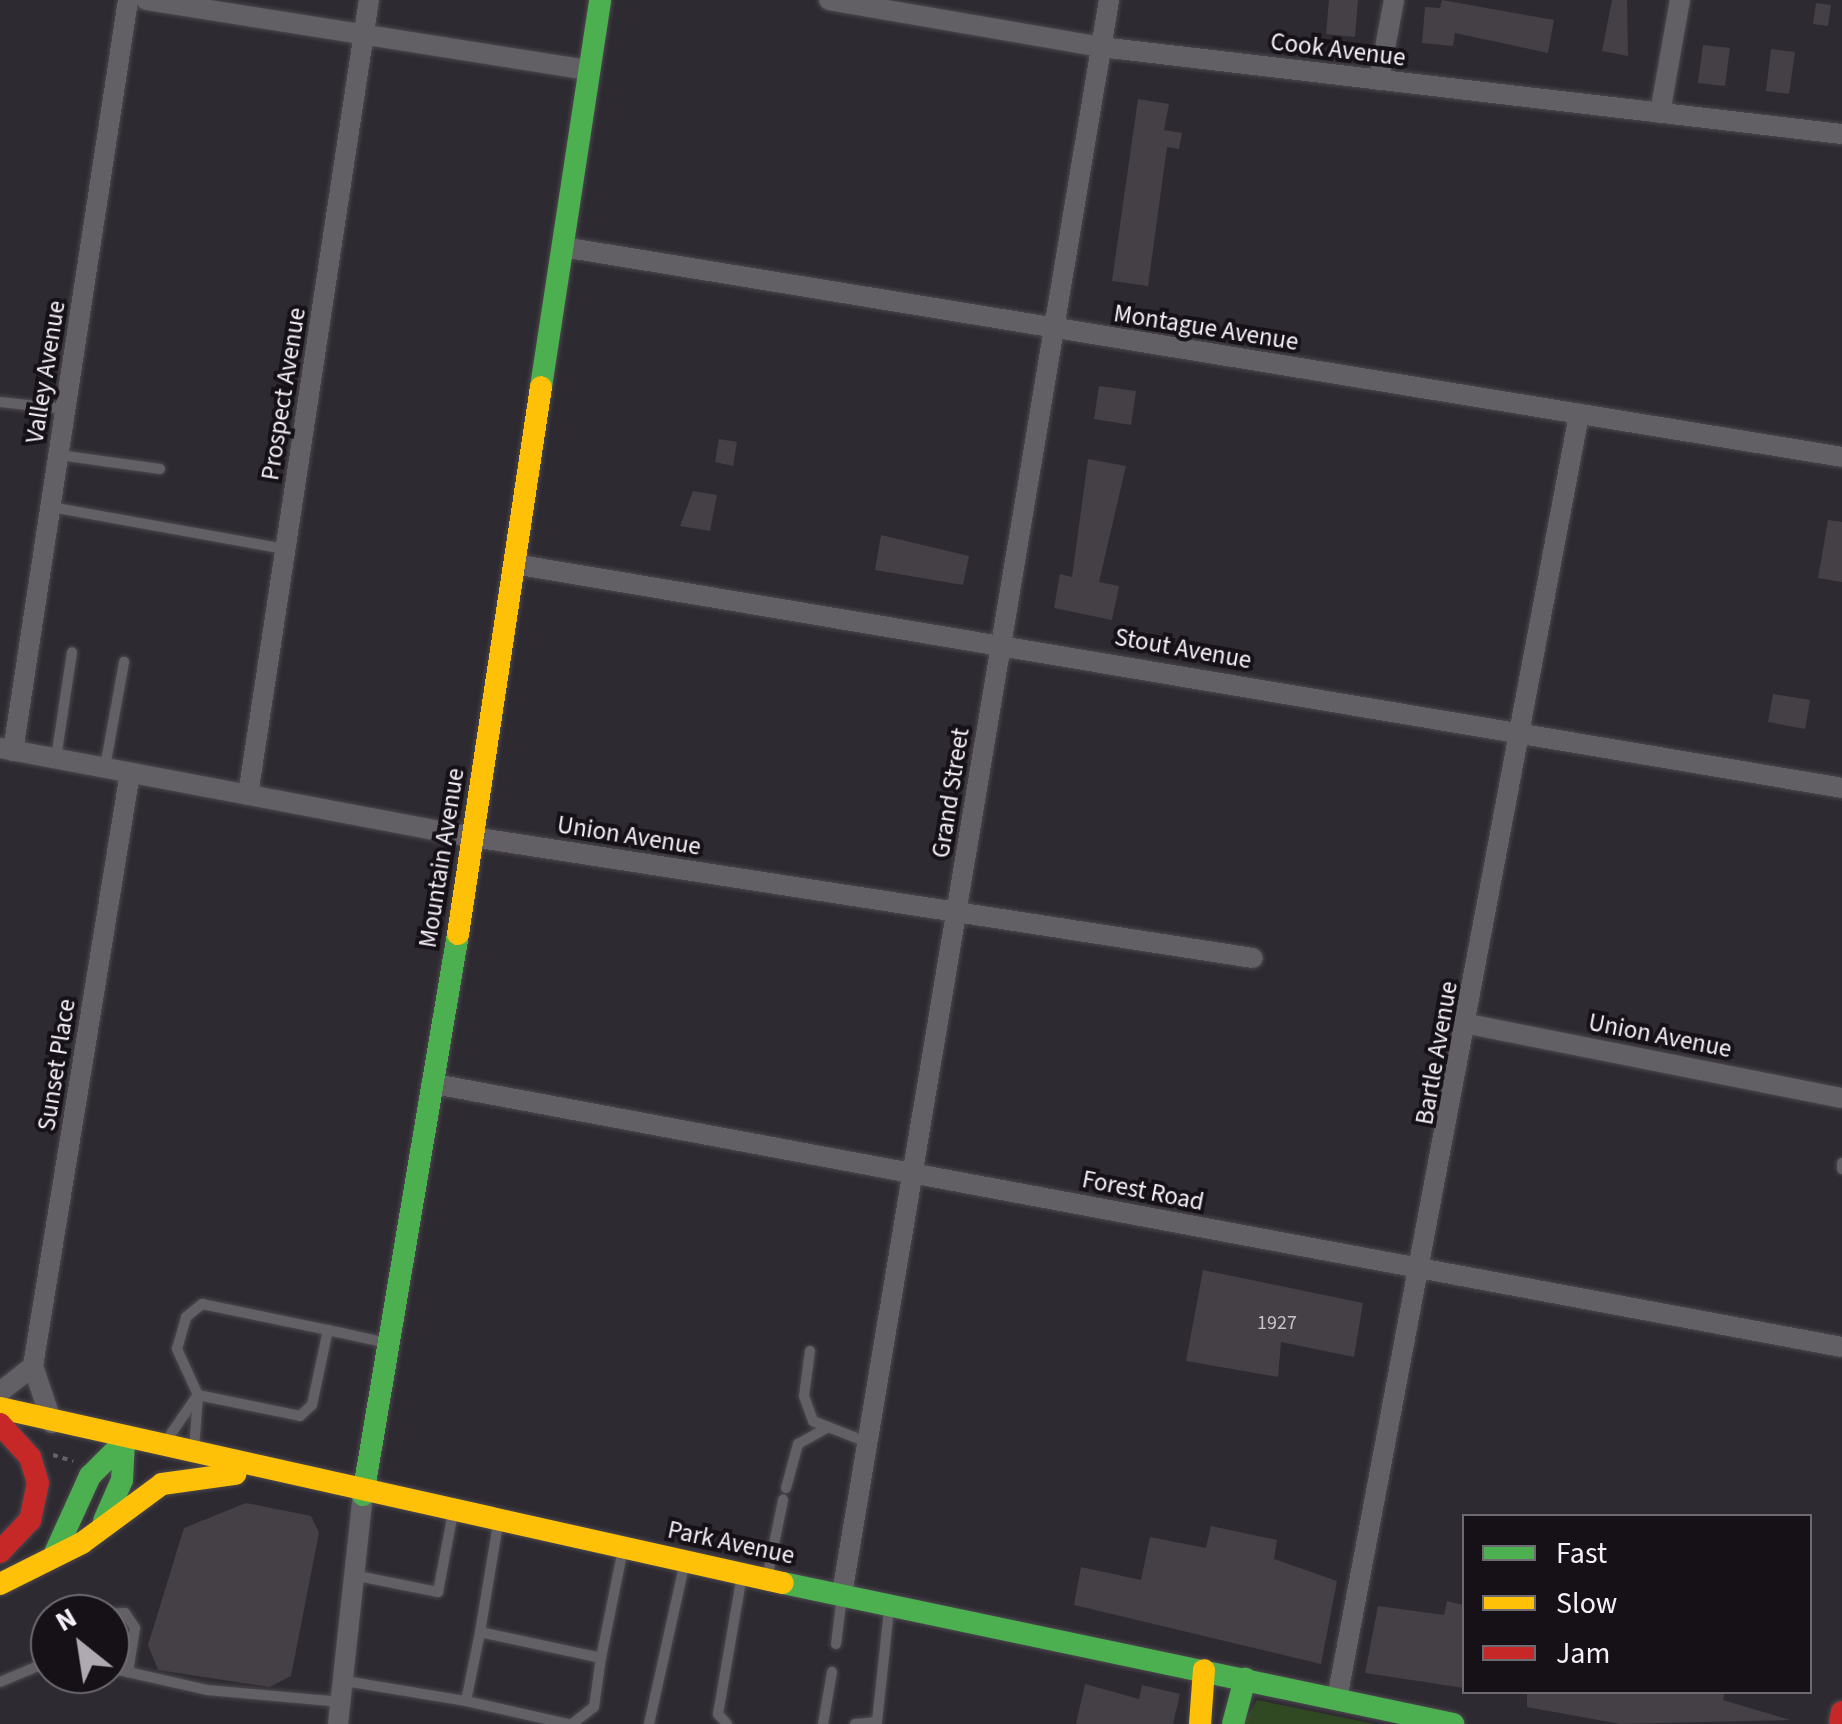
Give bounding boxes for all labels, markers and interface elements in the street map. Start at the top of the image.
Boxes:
street label: Cook Avenue [1269,27,1407,73]
street label: Valley Avenue [20,299,72,445]
street label: Montague Avenue [1112,299,1300,357]
street label: Prospect Avenue [256,305,312,483]
street label: Stout Avenue [1112,622,1254,676]
street label: Grand Street [926,726,976,860]
street label: Mountain Avenue [413,766,471,950]
street label: Union Avenue [555,810,703,862]
street label: Bartle Avenue [1410,979,1464,1127]
street label: Sunset Place [32,997,82,1133]
street label: Union Avenue [1586,1007,1734,1065]
street label: Forest Road [1080,1164,1206,1218]
house number: 1927 [1257,1311,1297,1335]
legend [1462,1514,1812,1694]
street label: Park Avenue [665,1515,797,1571]
text: Fast [1556,1532,1607,1575]
text: Slow [1556,1582,1617,1625]
north arrow [30,1594,130,1694]
text: N [48,1598,84,1642]
text: Jam [1556,1632,1610,1675]

